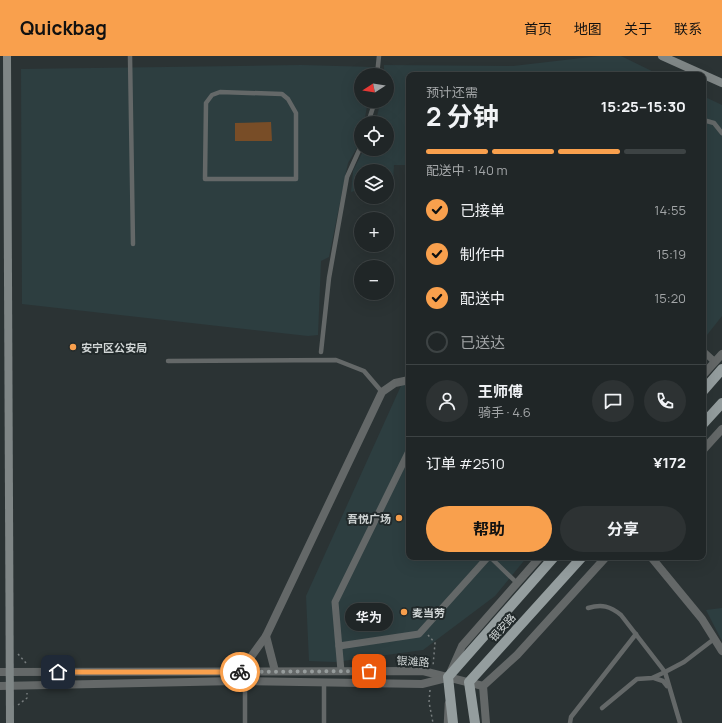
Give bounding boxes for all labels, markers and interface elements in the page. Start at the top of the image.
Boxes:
text: Quickbag [20,15,107,41]
text: 首页 [524,19,552,38]
text: 地图 [574,19,602,38]
text: 关于 [624,19,652,38]
text: 联系 [674,19,702,38]
north arrow [354,68,394,108]
map controls [354,68,394,300]
text: 预计还需 [426,83,478,101]
text: 15:25–15:30 [601,96,686,117]
text: 2 分钟 [426,98,499,134]
button: locate [354,116,394,156]
text: 配送中 · 140 m [426,161,507,179]
button: layers [354,164,394,204]
icon: check [426,199,448,221]
text: 已接单 [460,200,505,221]
text: 14:55 [654,201,686,219]
button: + [354,212,394,252]
icon: check [426,243,448,265]
text: 制作中 [460,244,505,265]
text: 15:19 [656,245,686,263]
button: − [354,260,394,300]
icon: check [426,287,448,309]
text: 配送中 [460,288,505,309]
text: 15:20 [654,289,686,307]
text: 已送达 [460,332,505,353]
place label: 安宁区公安局 [81,340,147,355]
marker: 安宁区公安局 [68,342,78,352]
button: person [426,380,468,422]
button: chat [592,380,634,422]
button: phone [644,380,686,422]
text: 王师傅 [478,381,523,402]
text: 骑手 · 4.6 [478,403,531,421]
text: ¥172 [653,452,686,473]
text: 订单 #2510 [426,453,505,474]
button: 帮助 [426,506,552,552]
button: 分享 [560,506,686,552]
place label: 吾悦广场 [347,511,391,526]
marker: 吾悦广场 [394,513,404,523]
callout: 华为 [345,603,393,631]
place label: 麦当劳 [412,605,445,620]
marker: 麦当劳 [399,607,409,617]
text: 华为 [356,608,382,626]
street label: 银安路 [485,610,519,644]
courier [220,652,260,692]
street label: 银滩路 [396,652,430,670]
pin [352,654,386,688]
pin [41,655,75,689]
icon: bag [358,660,380,682]
icon: home [47,661,69,683]
icon: bike [229,661,251,683]

